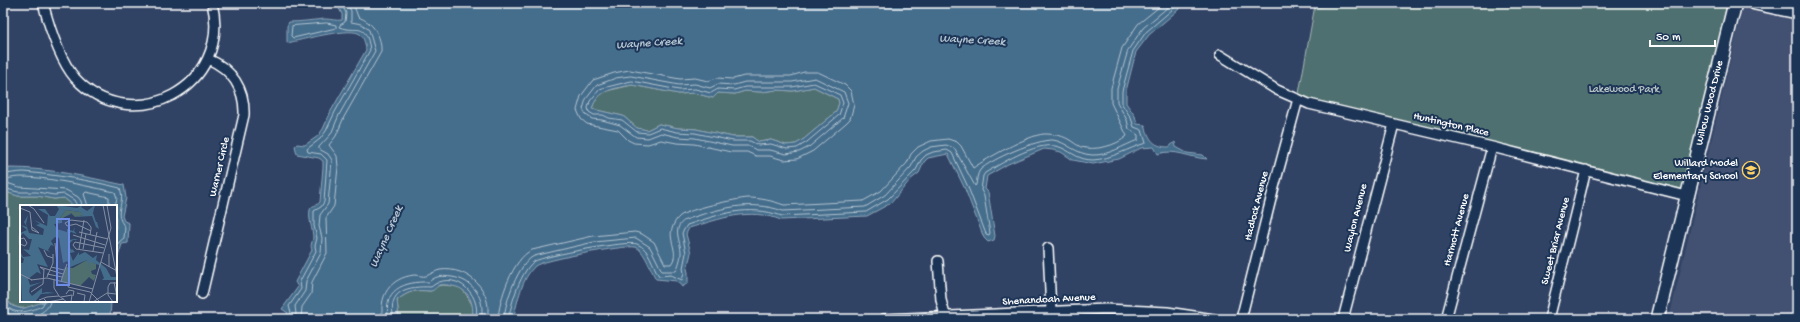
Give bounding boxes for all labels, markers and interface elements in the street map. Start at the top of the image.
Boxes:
scale bar [1650,22,1715,48]
text: 50 m [1656,31,1681,45]
water label: Wayne Creek [939,32,1007,50]
water label: Wayne Creek [616,35,684,53]
street label: Willow Wood Drive [1694,59,1726,147]
park label: Lakewood Park [1589,84,1660,96]
street label: Huntington Place [1412,110,1490,140]
street label: Warner Circle [207,136,233,198]
place label: Willard Model Elementary School [1653,158,1739,183]
school or university icon: Willard Model Elementary School [1741,160,1761,180]
street label: Hadlock Avenue [1243,170,1272,242]
street label: Waylon Avenue [1342,182,1370,253]
street label: Harmott Avenue [1442,192,1473,268]
street label: Sweet Briar Avenue [1539,196,1573,286]
water label: Wayne Creek [367,203,407,270]
inset map [20,205,117,302]
street label: Shenandoah Avenue [1002,292,1096,308]

